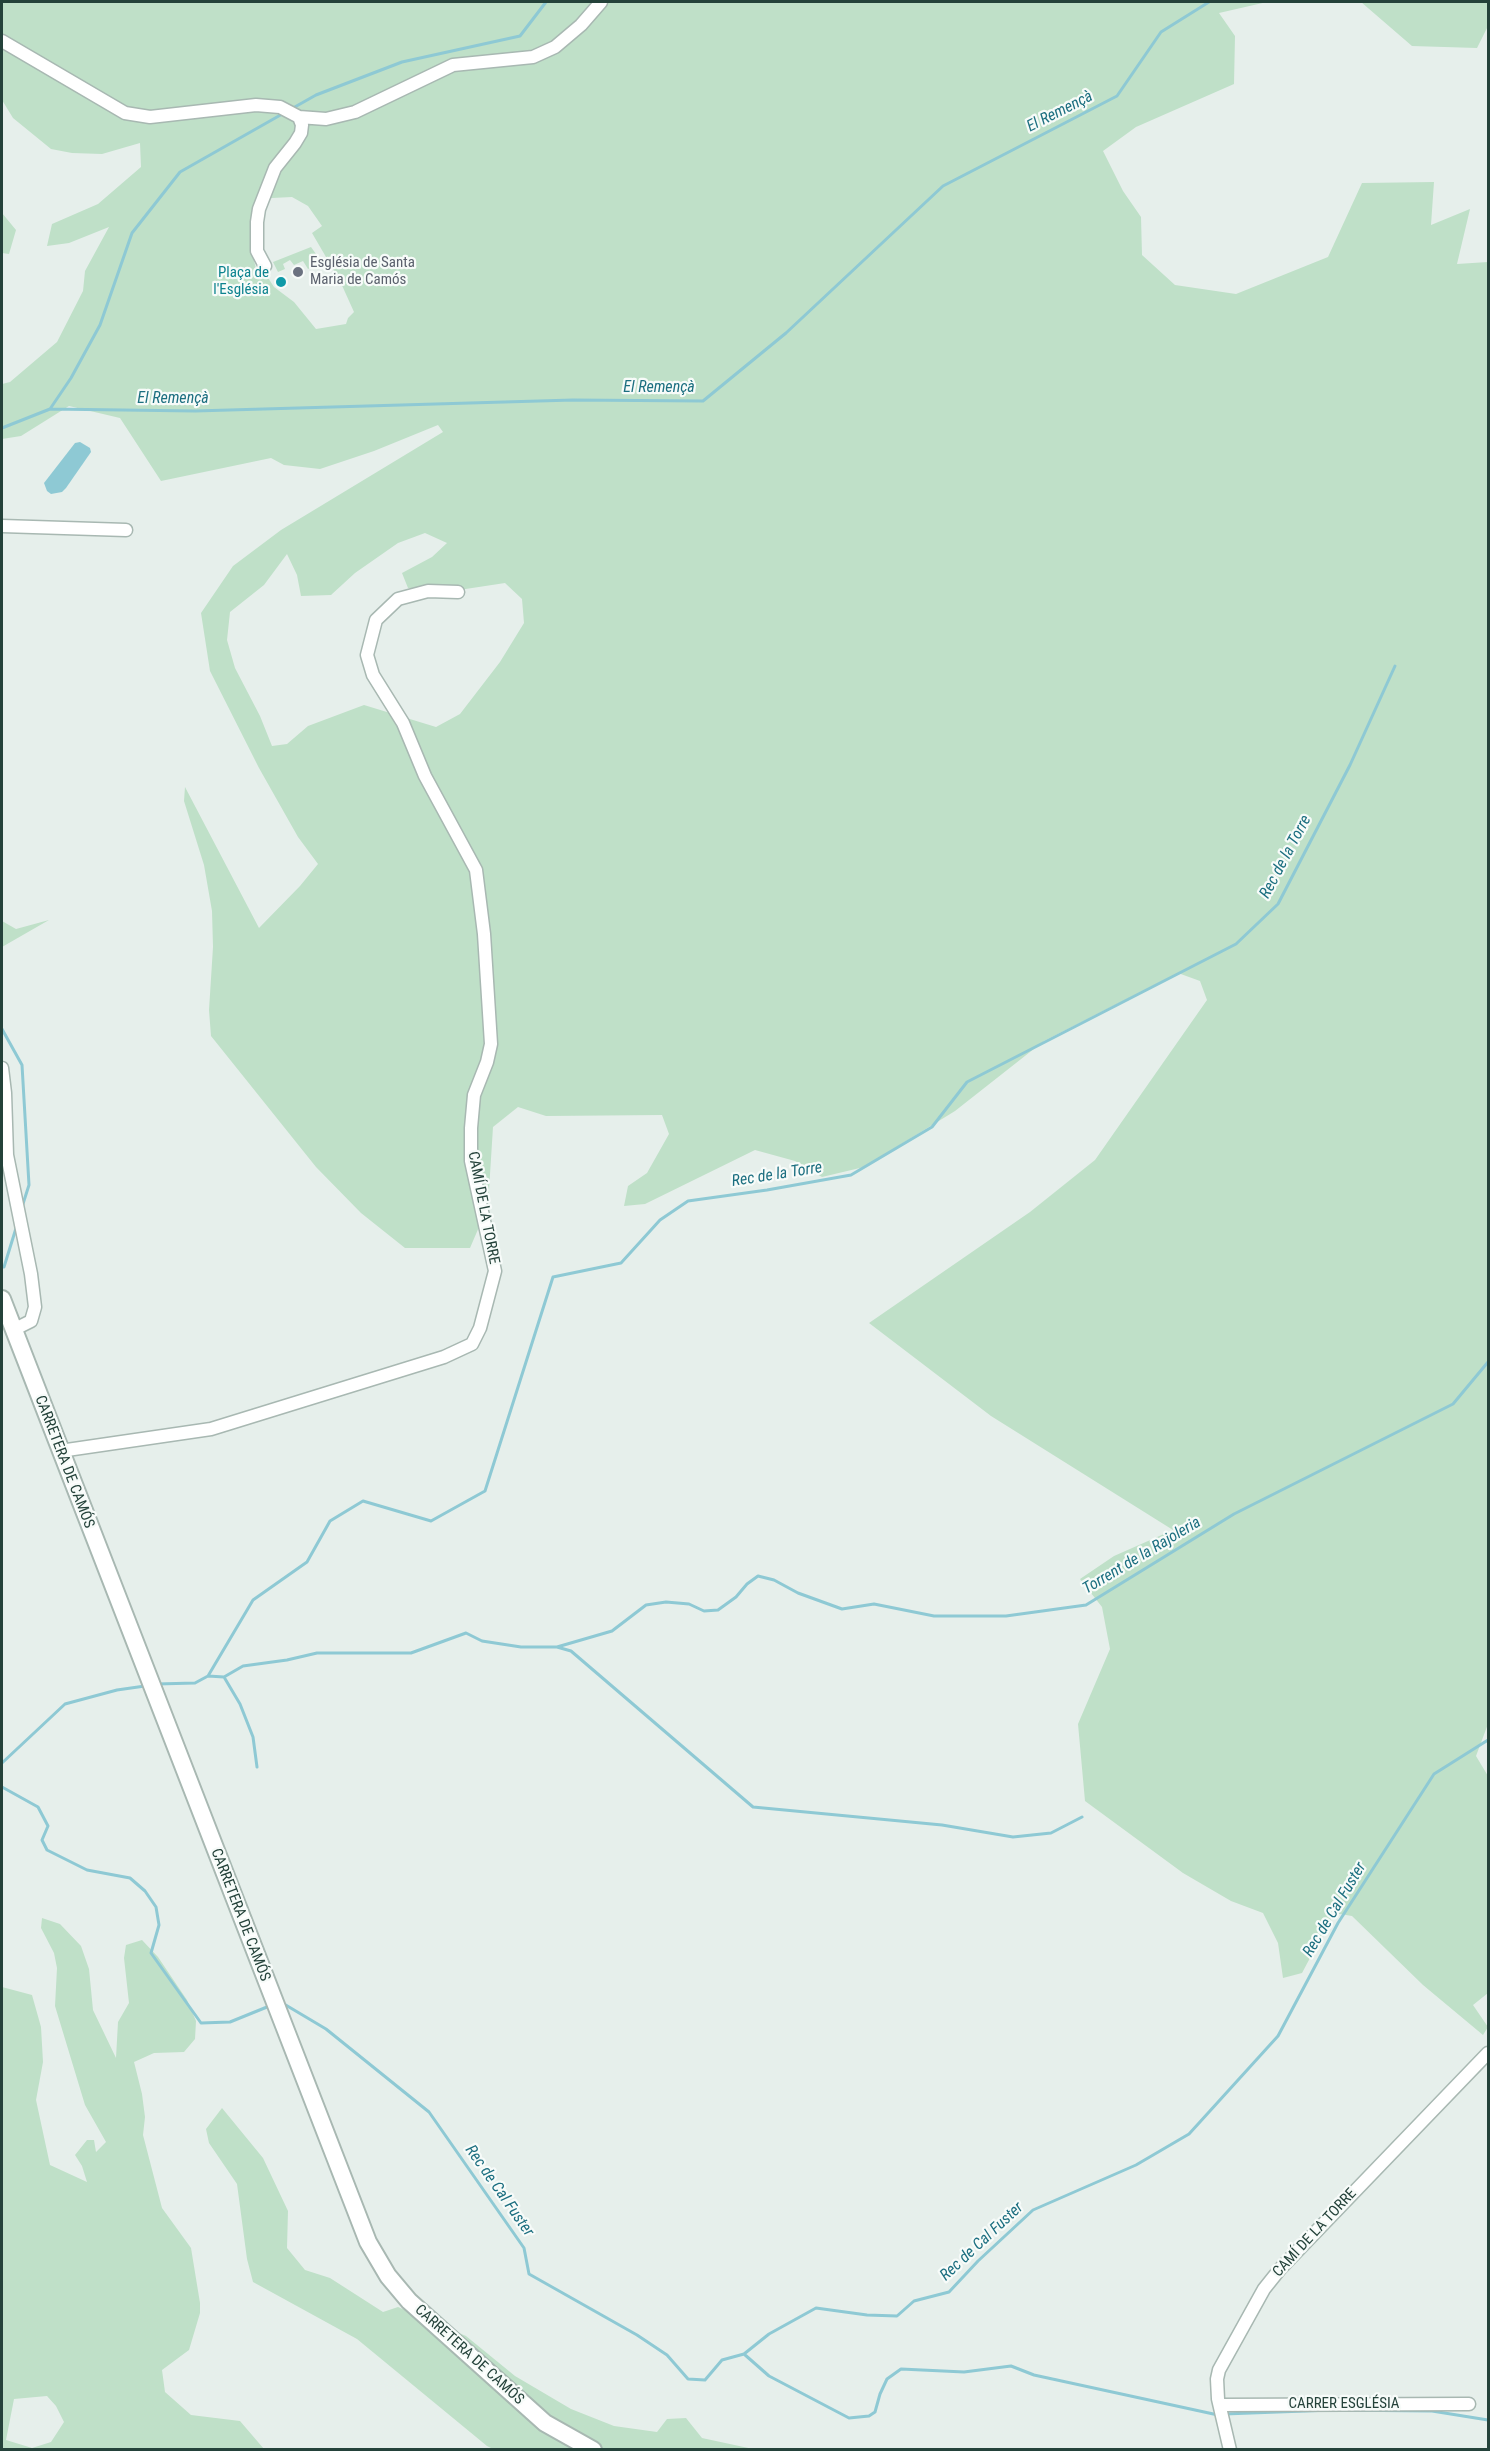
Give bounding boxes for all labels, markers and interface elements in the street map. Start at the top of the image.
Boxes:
water label: El Remençà [1024,87,1096,137]
place label: Església de Santa Maria de Camós [310,254,415,289]
place label: Plaça de l'Església [213,264,269,299]
marker: Església de Santa Maria de Camós [291,265,305,279]
marker: Plaça de l'Església [274,275,288,289]
water label: El Remençà [623,378,695,398]
water label: El Remençà [137,389,209,409]
water label: Rec de la Torre [1256,812,1316,902]
street label: CAMÍ DE LA TORRE [463,1150,503,1266]
water label: Rec de la Torre [730,1158,824,1192]
street label: CARRETERA DE CAMÓS [30,1393,98,1531]
water label: Torrent de la Rajoleria [1080,1513,1204,1599]
street label: CARRETERA DE CAMÓS [206,1846,274,1984]
water label: Rec de Cal Fuster [1299,1859,1371,1961]
water label: Rec de Cal Fuster [460,2142,538,2240]
street label: CAMÍ DE LA TORRE [1269,2185,1361,2281]
water label: Rec de Cal Fuster [936,2199,1028,2285]
street label: CARRETERA DE CAMÓS [411,2301,527,2409]
street label: CARRER ESGLÉSIA [1289,2395,1399,2413]

